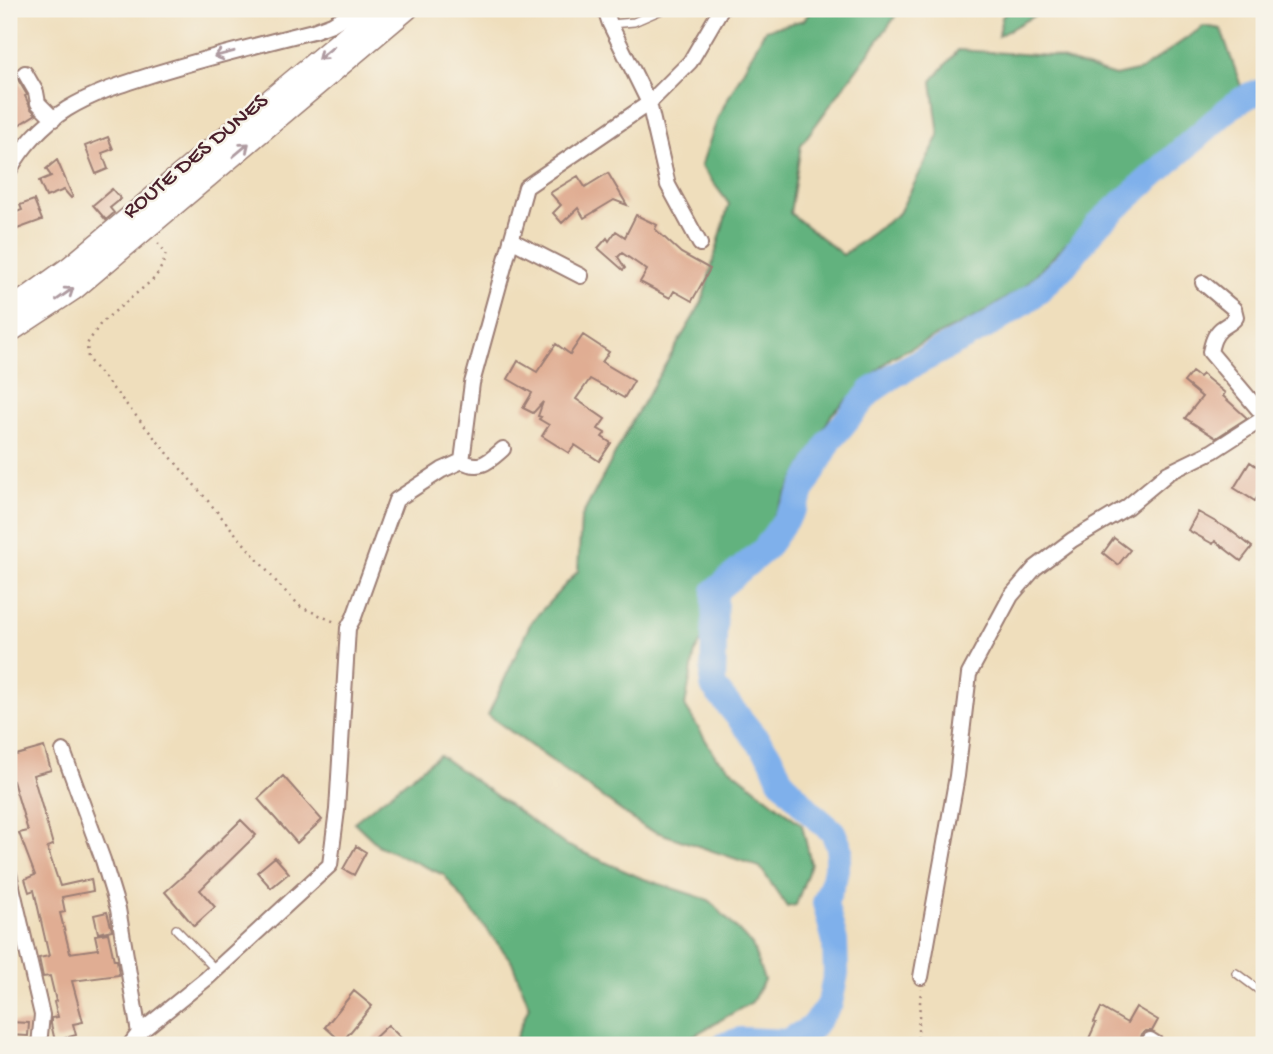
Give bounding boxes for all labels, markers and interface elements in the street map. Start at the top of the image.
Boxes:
one-way arrow [318,45,336,61]
one-way arrow [213,48,236,61]
street label: ROUTE DES DUNES [118,88,275,225]
one-way arrow [231,142,249,158]
one-way arrow [55,287,74,301]

